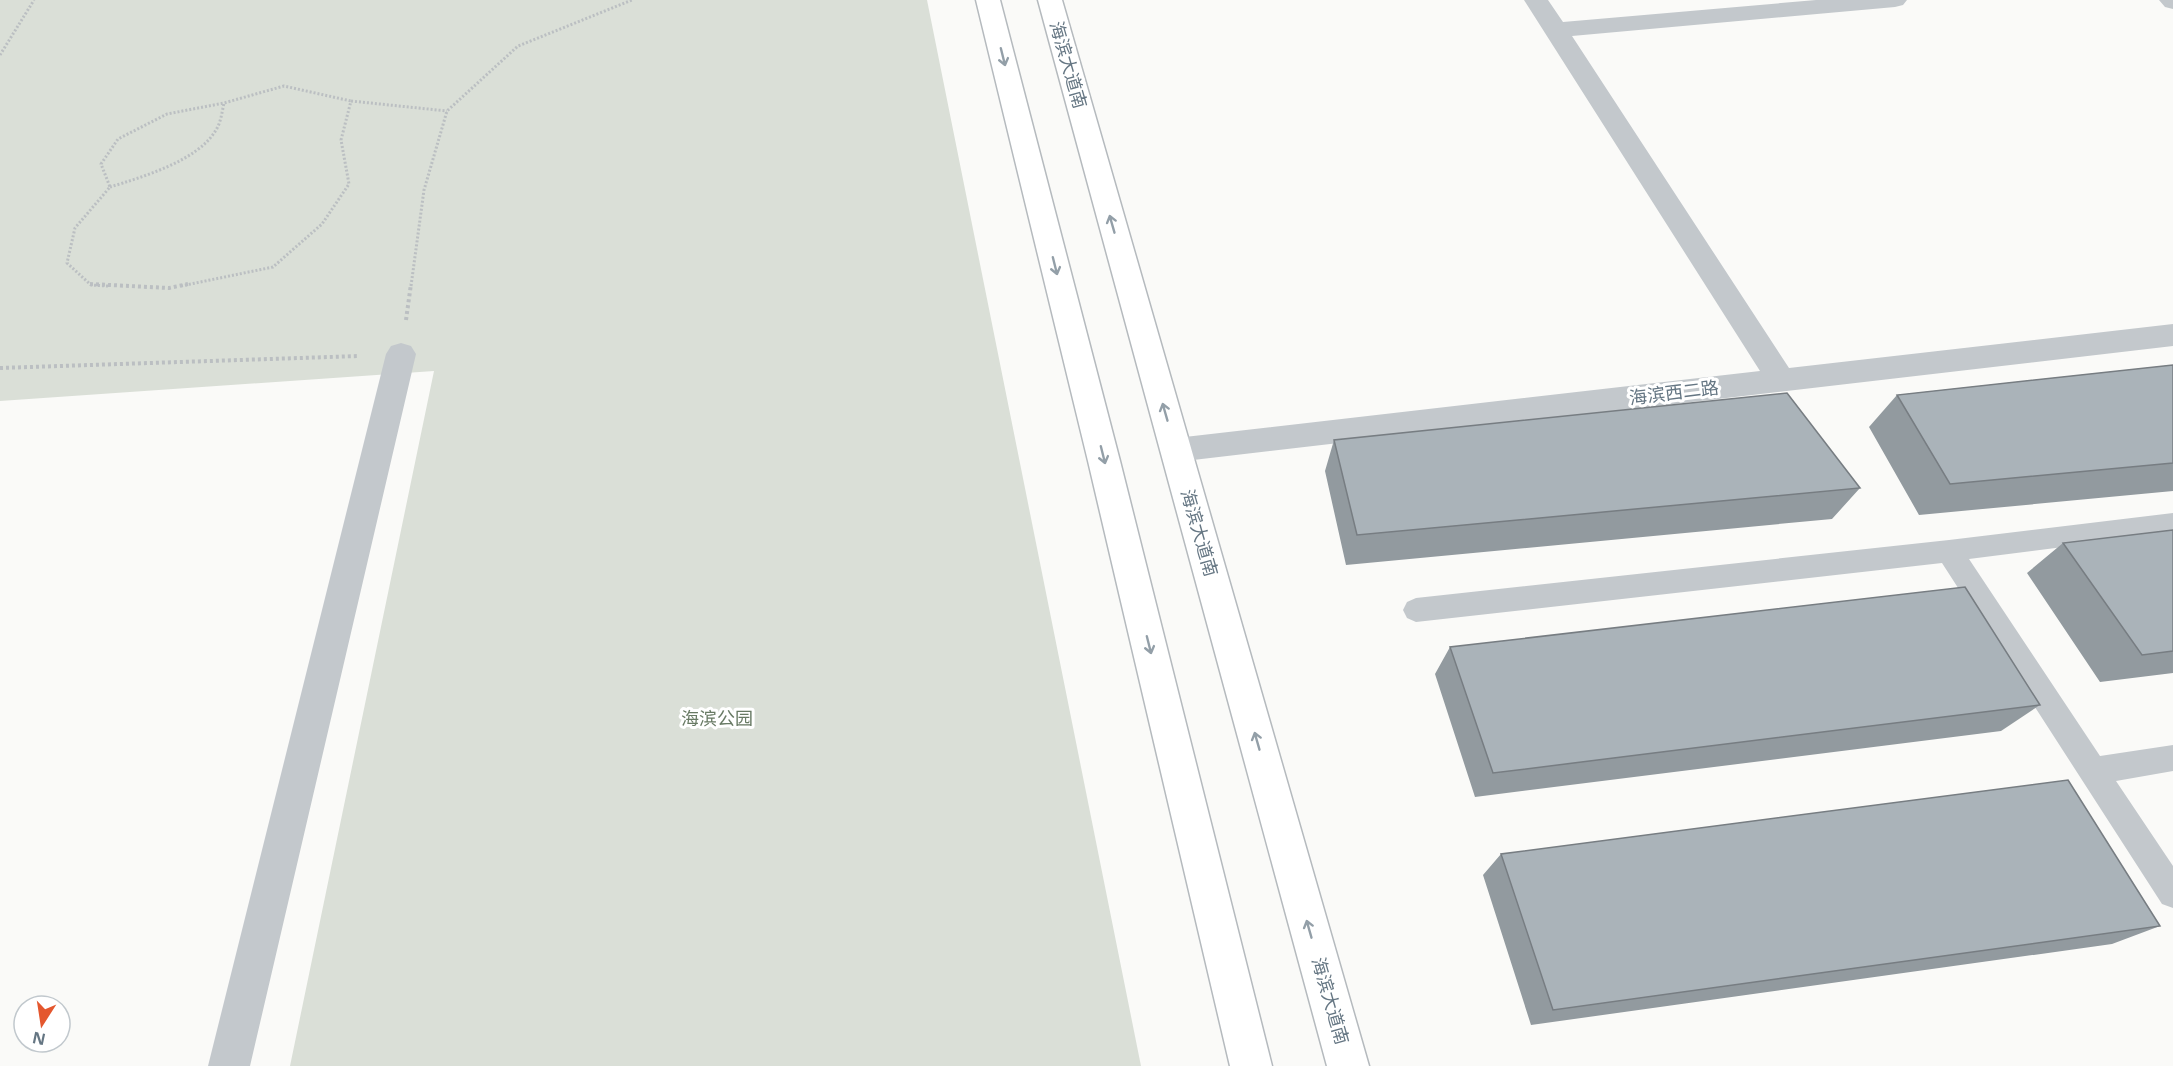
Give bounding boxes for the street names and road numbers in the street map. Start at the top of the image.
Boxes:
street label: 海滨大道南 [1045,18,1093,111]
street label: 海滨西二路 [1628,375,1720,409]
street label: 海滨大道南 [1176,486,1224,579]
street label: 海滨大道南 [1307,954,1355,1047]

